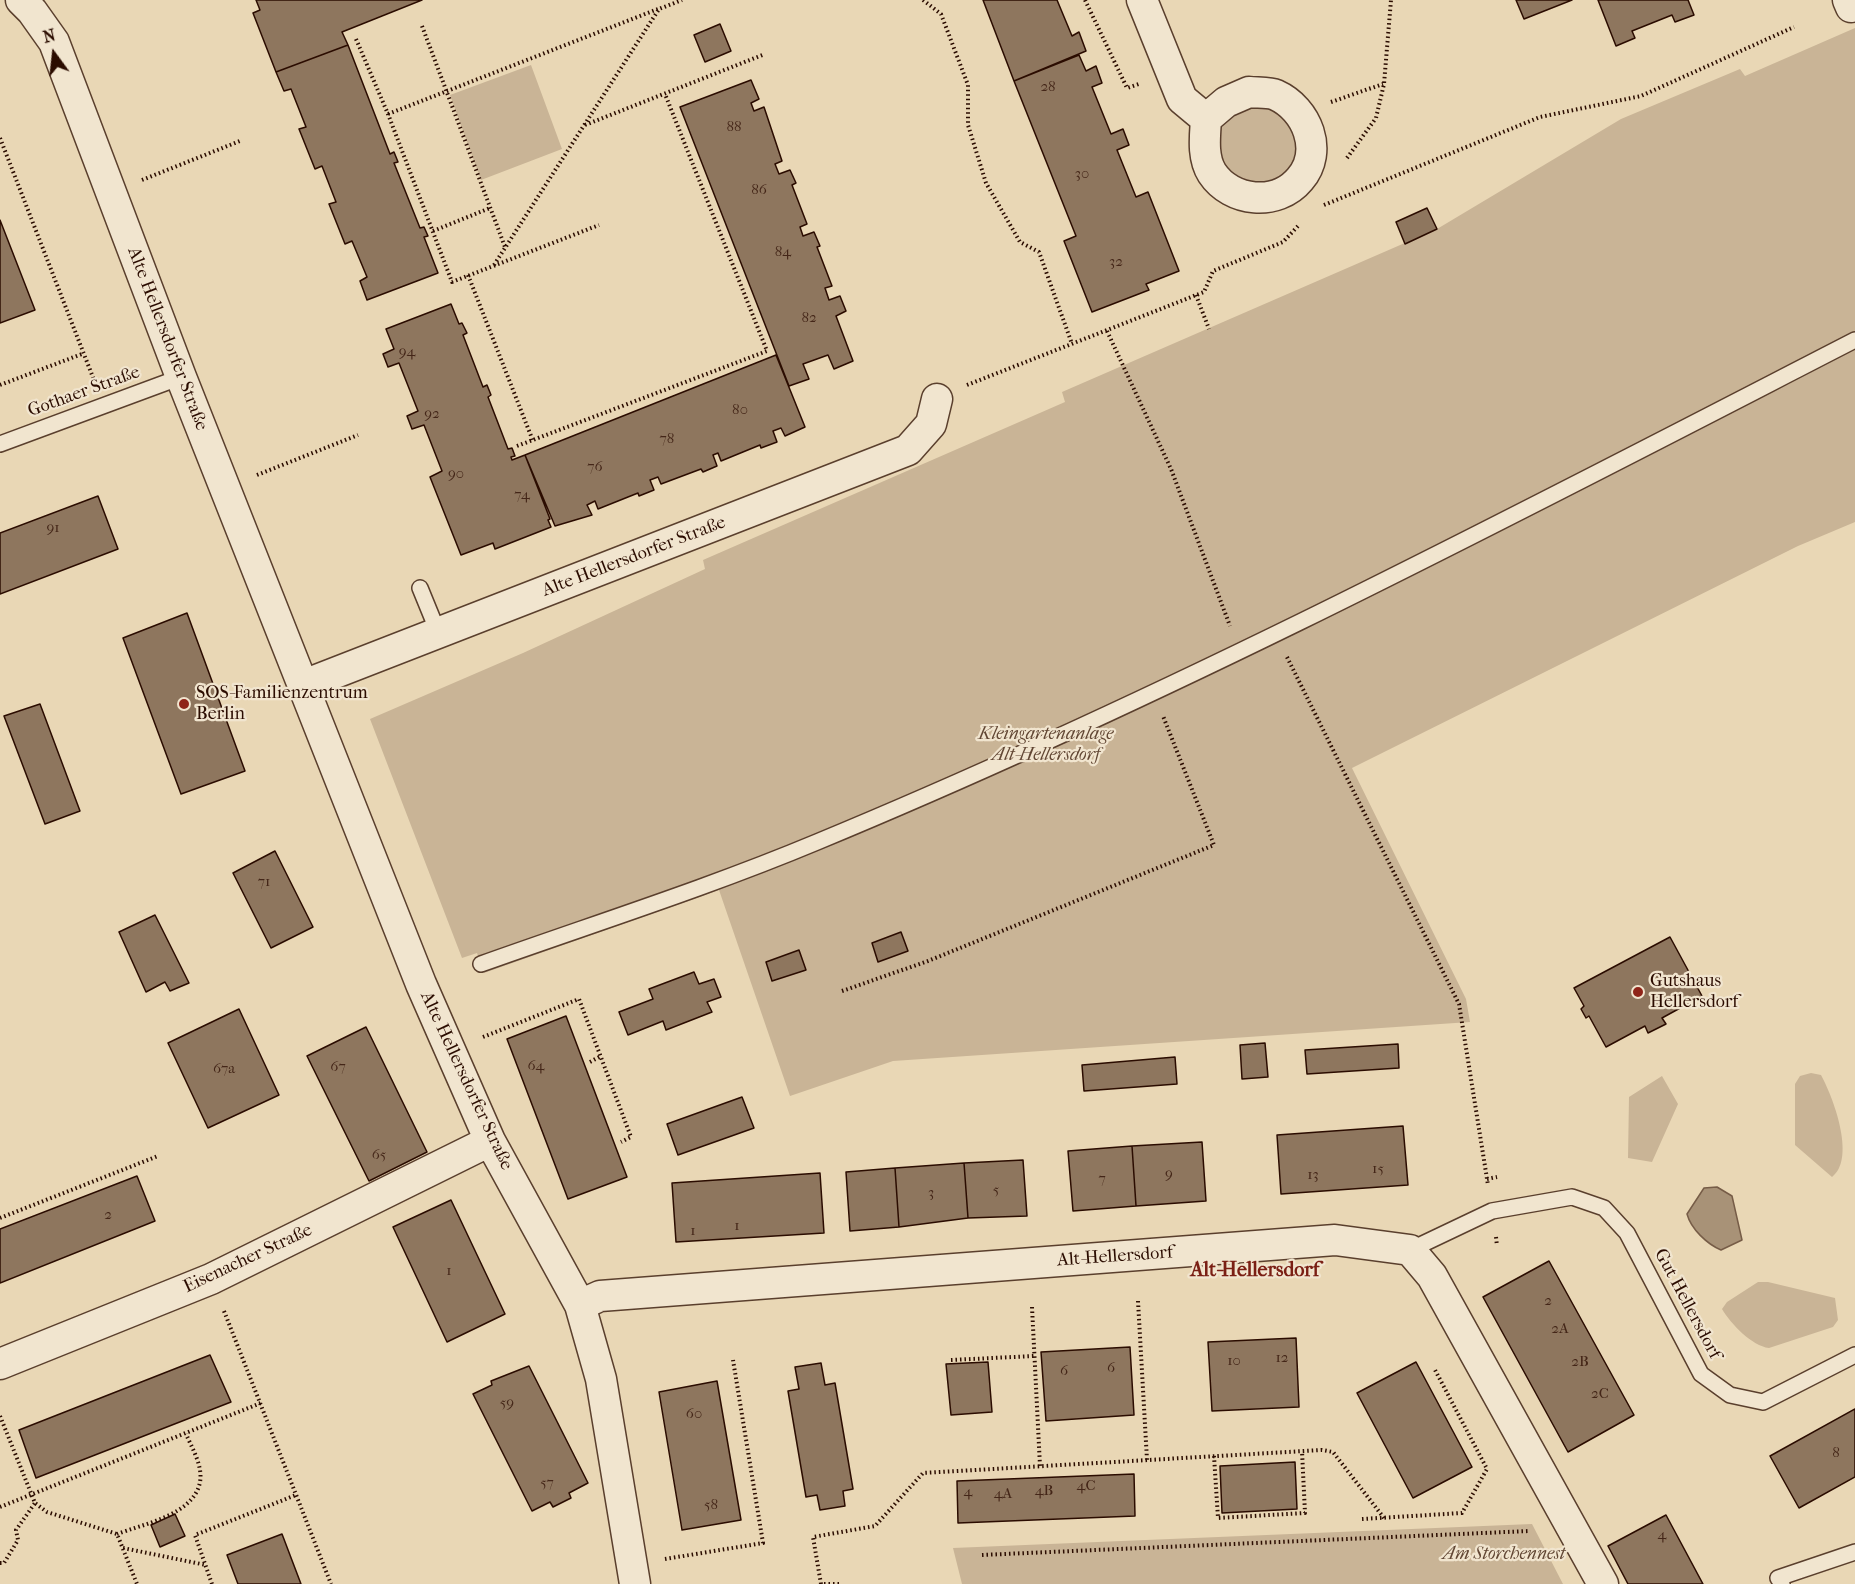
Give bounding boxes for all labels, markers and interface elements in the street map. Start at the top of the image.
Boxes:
north arrow [24,24,84,84]
text: N [41,25,58,47]
house number: 28 [1040,78,1056,96]
house number: 88 [726,118,742,136]
house number: 30 [1075,165,1089,183]
house number: 86 [751,181,767,199]
house number: 84 [775,243,791,261]
street label: Alte Hellersdorfer Straße [122,244,212,434]
house number: 32 [1109,253,1123,271]
house number: 82 [801,309,817,327]
house number: 94 [399,343,415,361]
street label: Gothaer Straße [25,362,143,422]
house number: 80 [732,401,748,419]
house number: 92 [424,405,440,423]
house number: 78 [660,430,674,448]
house number: 76 [587,458,603,476]
house number: 90 [448,465,464,483]
house number: 74 [514,486,530,504]
street label: Alte Hellersdorfer Straße [539,512,729,602]
house number: 91 [46,519,60,537]
place label: SOS-Familienzentrum Berlin [196,683,368,726]
marker: SOS-Familienzentrum Berlin [177,697,191,711]
park label: Kleingartenanlage Alt-Hellersdorf [979,724,1113,766]
house number: 71 [258,873,270,891]
place label: Gutshaus Hellersdorf [1650,971,1738,1014]
marker: Gutshaus Hellersdorf [1631,985,1645,999]
street label: Alte Hellersdorfer Straße [415,988,517,1174]
house number: 64 [528,1057,544,1075]
house number: 67 [330,1058,346,1076]
house number: 67a [213,1060,235,1078]
house number: 65 [372,1146,386,1164]
house number: 15 [1372,1160,1384,1178]
house number: 9 [1165,1165,1173,1183]
house number: 13 [1307,1166,1319,1184]
house number: 7 [1098,1170,1106,1188]
house number: 5 [993,1181,999,1199]
house number: 3 [928,1184,934,1202]
house number: 2 [104,1206,112,1224]
house number: 1 [734,1217,740,1235]
street label: Eisenacher Straße [180,1220,316,1298]
house number: 1 [690,1222,696,1240]
street label: Alt-Hellersdorf [1056,1242,1174,1272]
street label: Gut Hellersdorf [1649,1245,1725,1363]
district label: Alt-Hellersdorf [1191,1259,1319,1283]
house number: 1 [446,1262,452,1280]
house number: 2 [1544,1292,1552,1310]
house number: 2A [1551,1320,1569,1338]
house number: 12 [1275,1349,1289,1367]
house number: 10 [1227,1352,1241,1370]
house number: 2B [1571,1353,1589,1371]
house number: 6 [1107,1359,1115,1377]
house number: 6 [1060,1362,1068,1380]
house number: 2C [1591,1385,1609,1403]
house number: 59 [500,1394,514,1412]
house number: 60 [686,1405,702,1423]
house number: 8 [1832,1444,1840,1462]
house number: 57 [540,1474,554,1492]
house number: 4C [1077,1477,1095,1495]
house number: 4B [1035,1482,1053,1500]
house number: 4 [964,1483,972,1501]
house number: 4A [994,1485,1012,1503]
house number: 58 [704,1496,718,1514]
house number: 4 [1658,1526,1666,1544]
park label: Am Storchennest [1443,1544,1565,1566]

